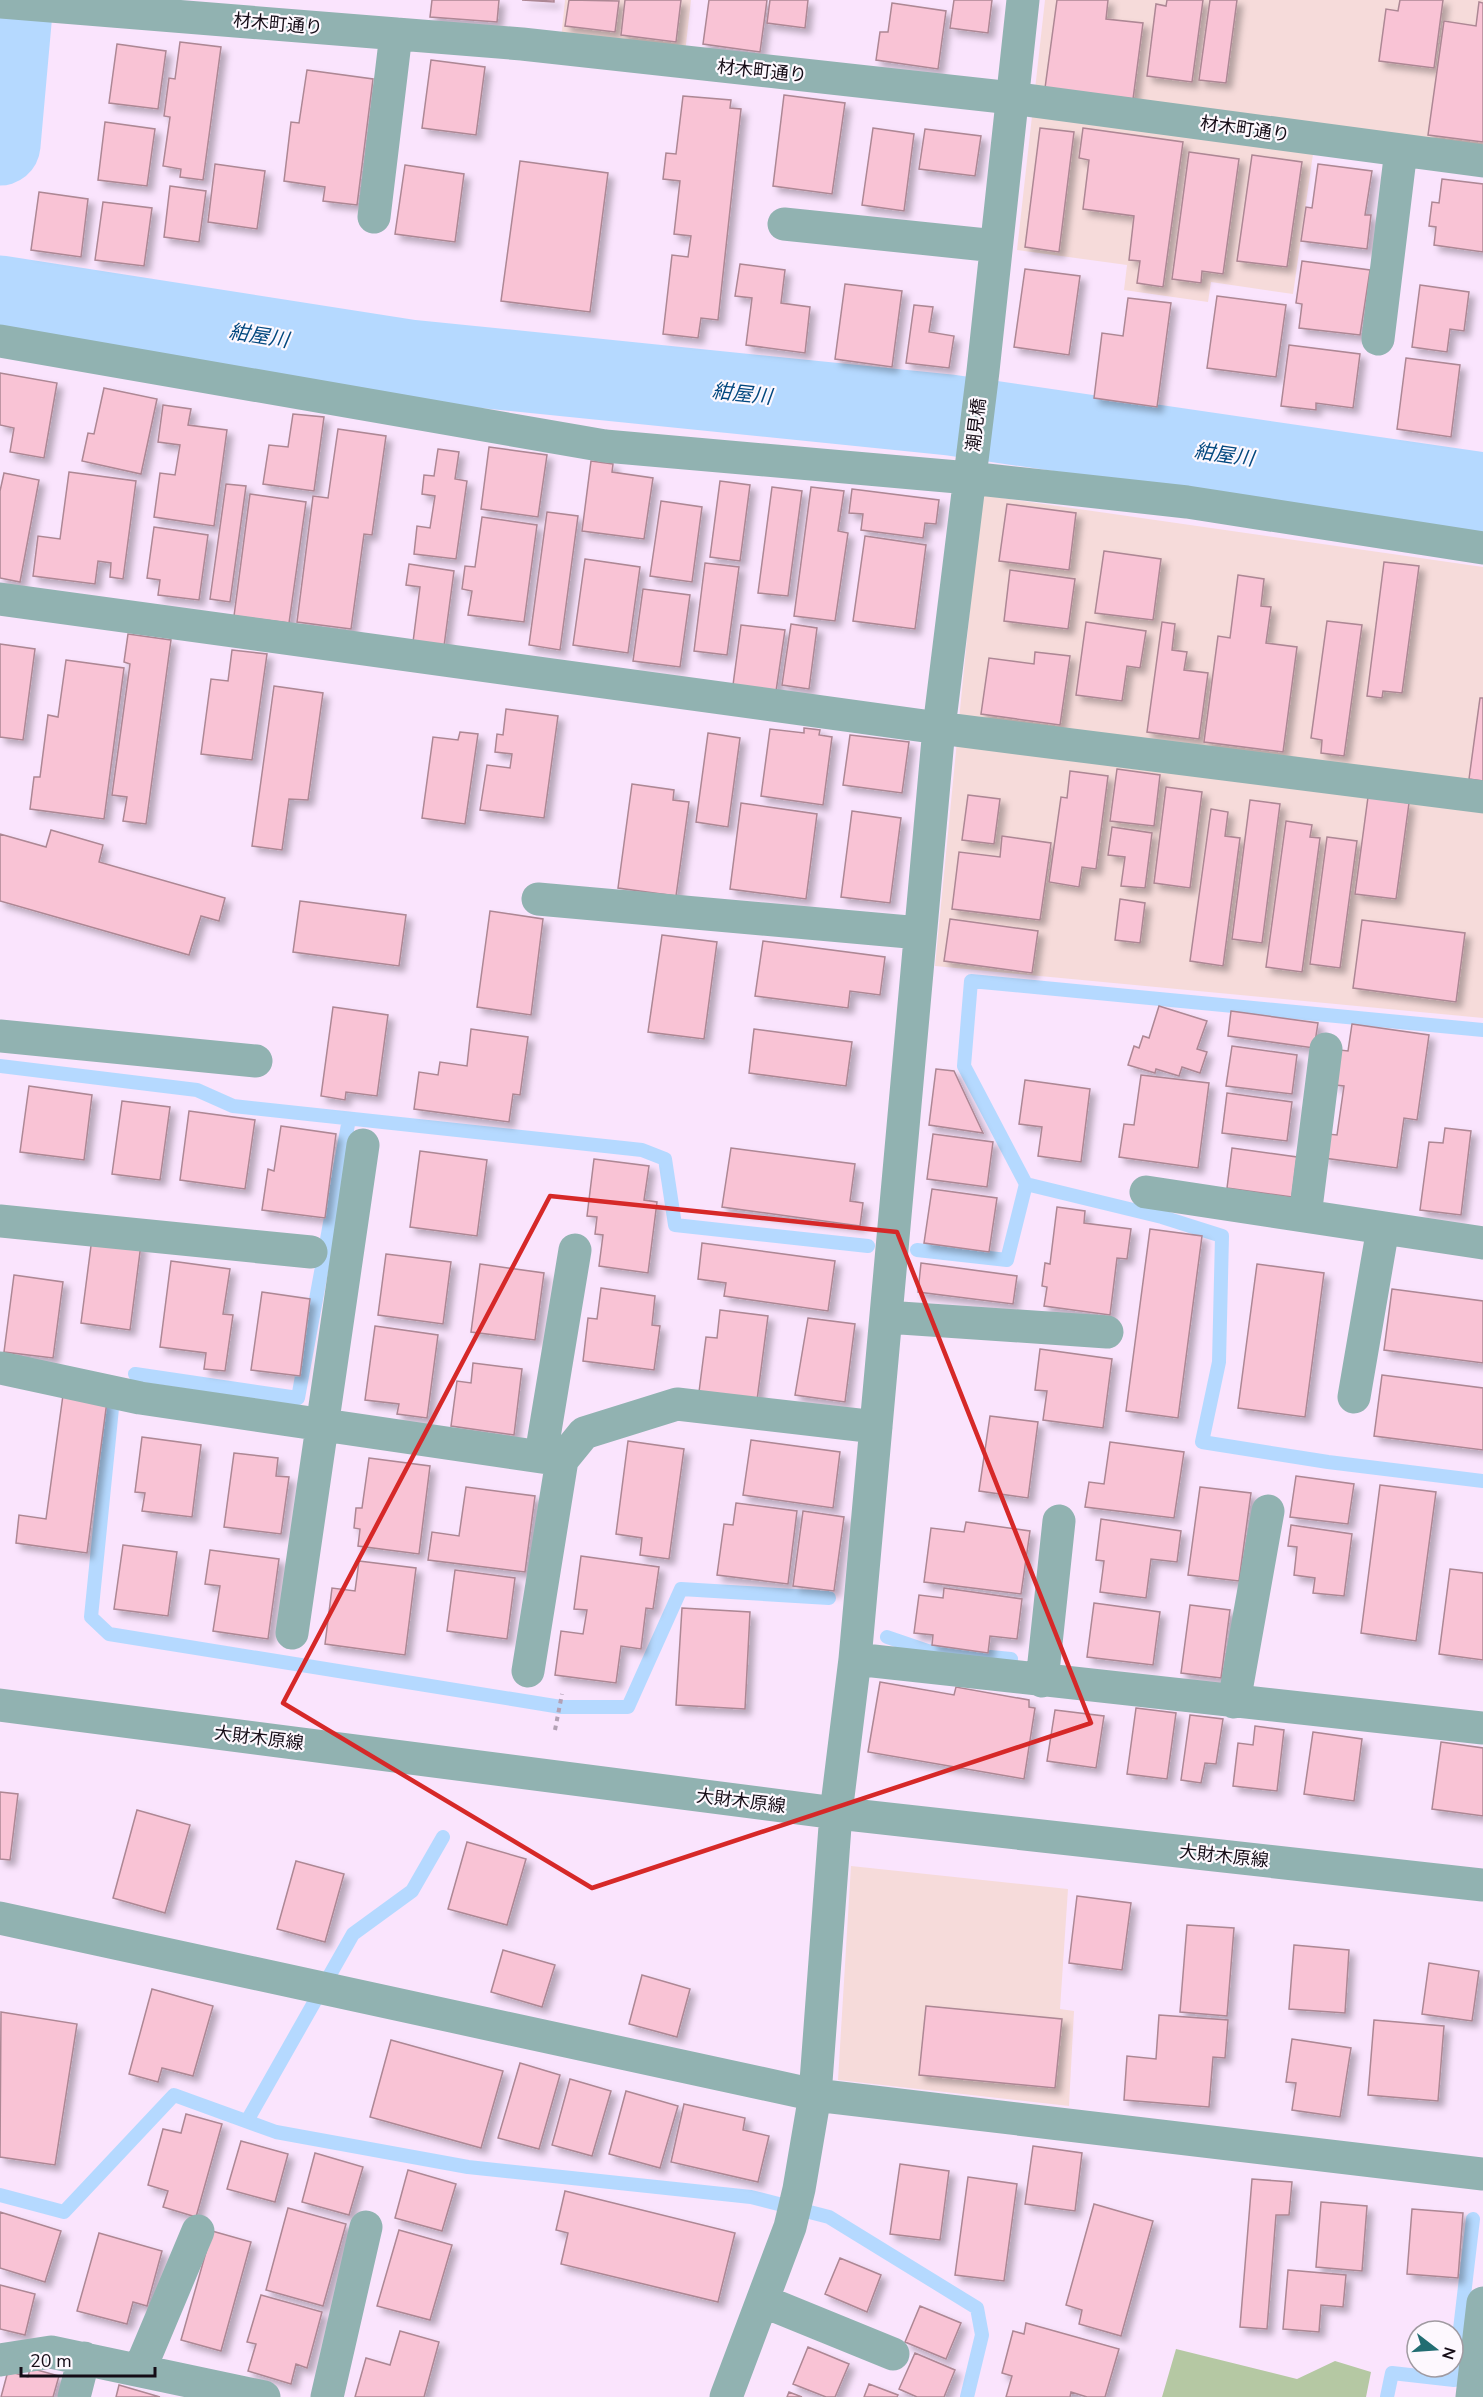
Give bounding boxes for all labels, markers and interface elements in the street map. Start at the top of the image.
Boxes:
street label: 材木町通り [232,8,324,40]
street label: 材木町通り [716,54,808,88]
street label: 材木町通り [1199,111,1291,147]
water label: 紺屋川 [227,318,293,354]
water label: 紺屋川 [711,377,775,411]
street label: 潮見橋 [961,397,991,453]
water label: 紺屋川 [1192,437,1258,473]
street label: 大財木原線 [213,1721,305,1755]
street label: 大財木原線 [695,1784,787,1818]
street label: 大財木原線 [1178,1839,1270,1873]
north arrow [1405,2319,1465,2379]
scale bar [21,2340,154,2378]
text: N [1436,2344,1461,2362]
text: 20 m [30,2349,72,2373]

